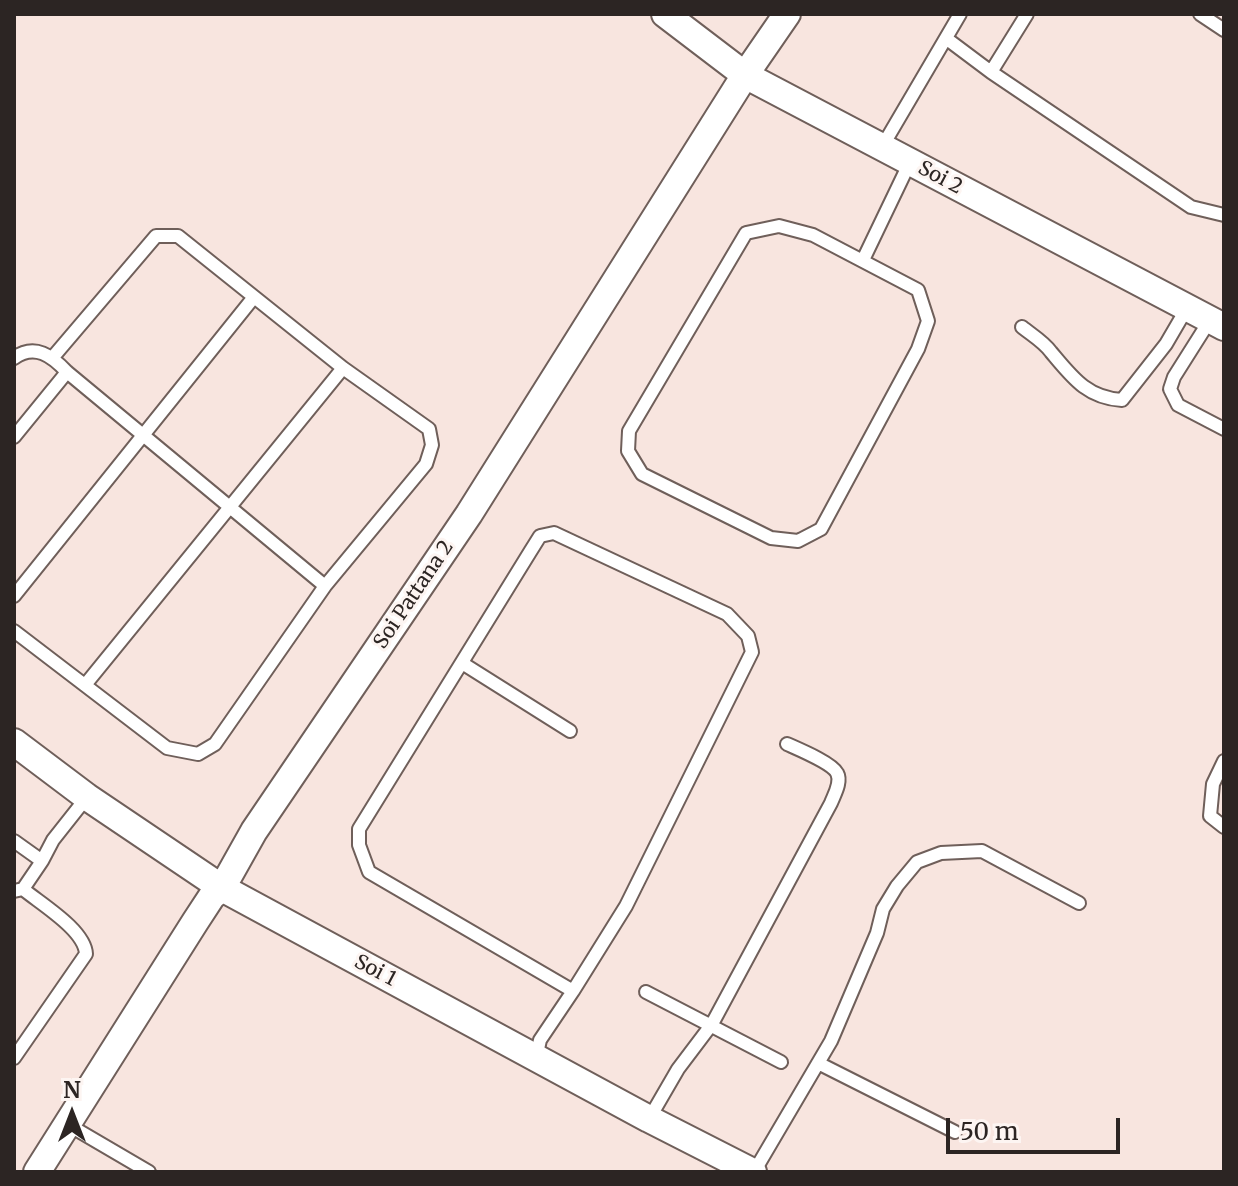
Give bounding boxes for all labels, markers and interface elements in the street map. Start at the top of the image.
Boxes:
street label: Soi 2 [914,156,966,200]
street label: Soi Pattana 2 [369,536,459,654]
street label: Soi 1 [350,950,400,992]
north arrow [32,1074,112,1154]
text: N [63,1076,81,1104]
scale bar [950,1102,1124,1152]
text: 50 m [960,1116,1019,1147]

